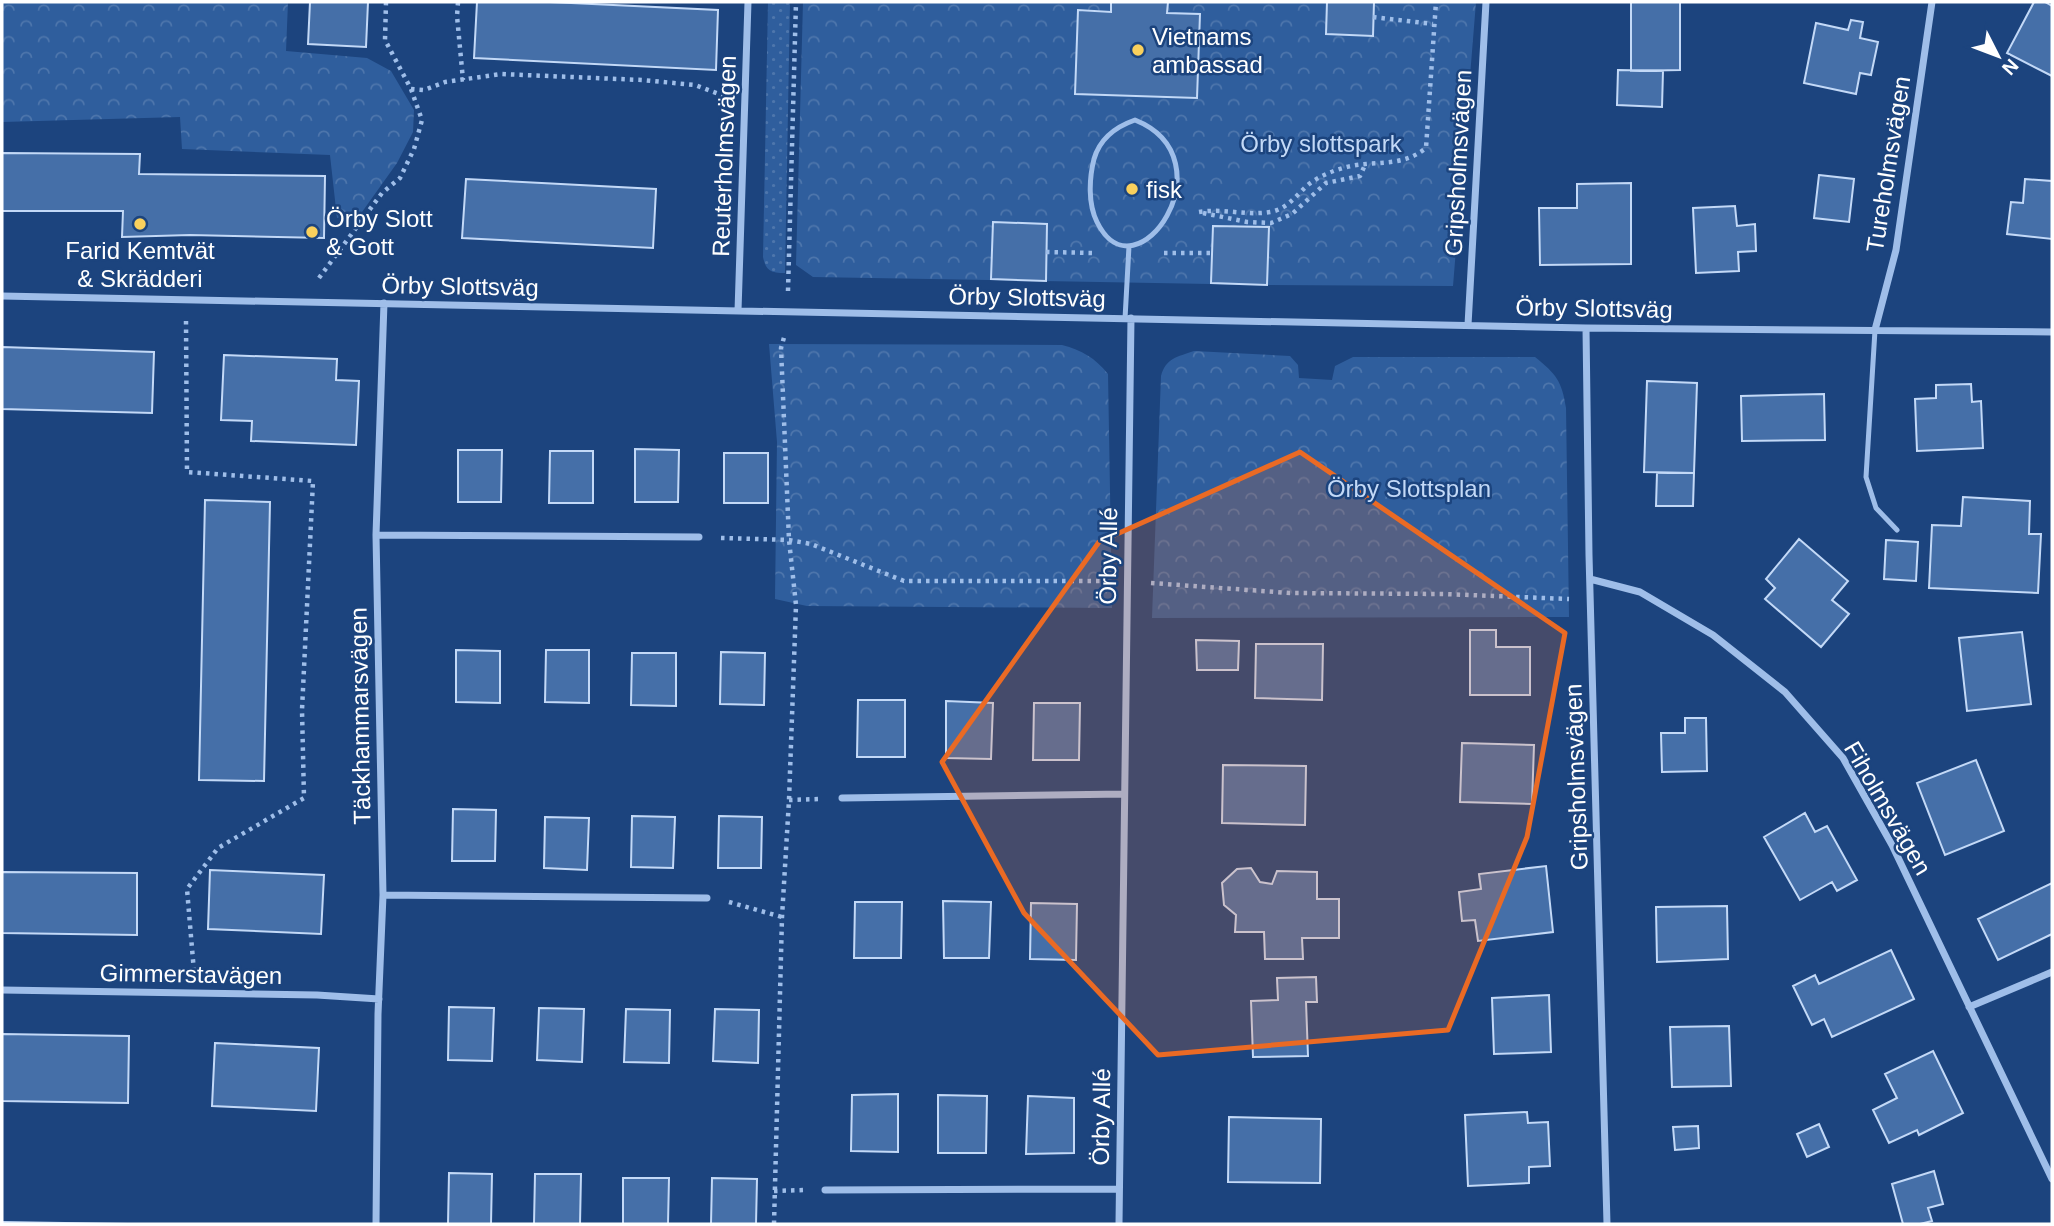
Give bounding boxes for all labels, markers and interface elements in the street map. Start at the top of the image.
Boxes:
north arrow [1963,21,2033,91]
place label: Vietnams ambassad [1152,23,1263,78]
marker: Vietnams ambassad [1130,42,1146,58]
street label: Reuterholmsvägen [707,55,741,257]
text: N [1998,55,2023,79]
street label: Gripsholmsvägen [1440,69,1476,257]
street label: Tureholmsvägen [1861,74,1915,254]
park label: Örby slottspark [1240,130,1403,157]
place label: fisk [1146,176,1183,203]
marker: fisk [1124,181,1140,197]
place label: Örby Slott & Gott [326,205,433,260]
marker: Farid Kemtvät & Skrädderi [132,216,148,232]
marker: Örby Slott & Gott [304,224,320,240]
place label: Farid Kemtvät & Skrädderi [65,237,215,292]
street label: Örby Slottsväg [381,271,539,301]
street label: Örby Slottsväg [948,282,1106,312]
street label: Örby Slottsväg [1515,293,1673,323]
park label: Örby Slottsplan [1327,475,1491,502]
street label: Örby Allé [1094,507,1122,605]
street label: Täckhammarsvägen [345,607,375,825]
street label: Gripsholmsvägen [1559,683,1593,871]
street label: Fiholmsvägen [1839,737,1937,879]
street label: Gimmerstavägen [99,959,283,989]
street label: Örby Allé [1087,1068,1115,1166]

